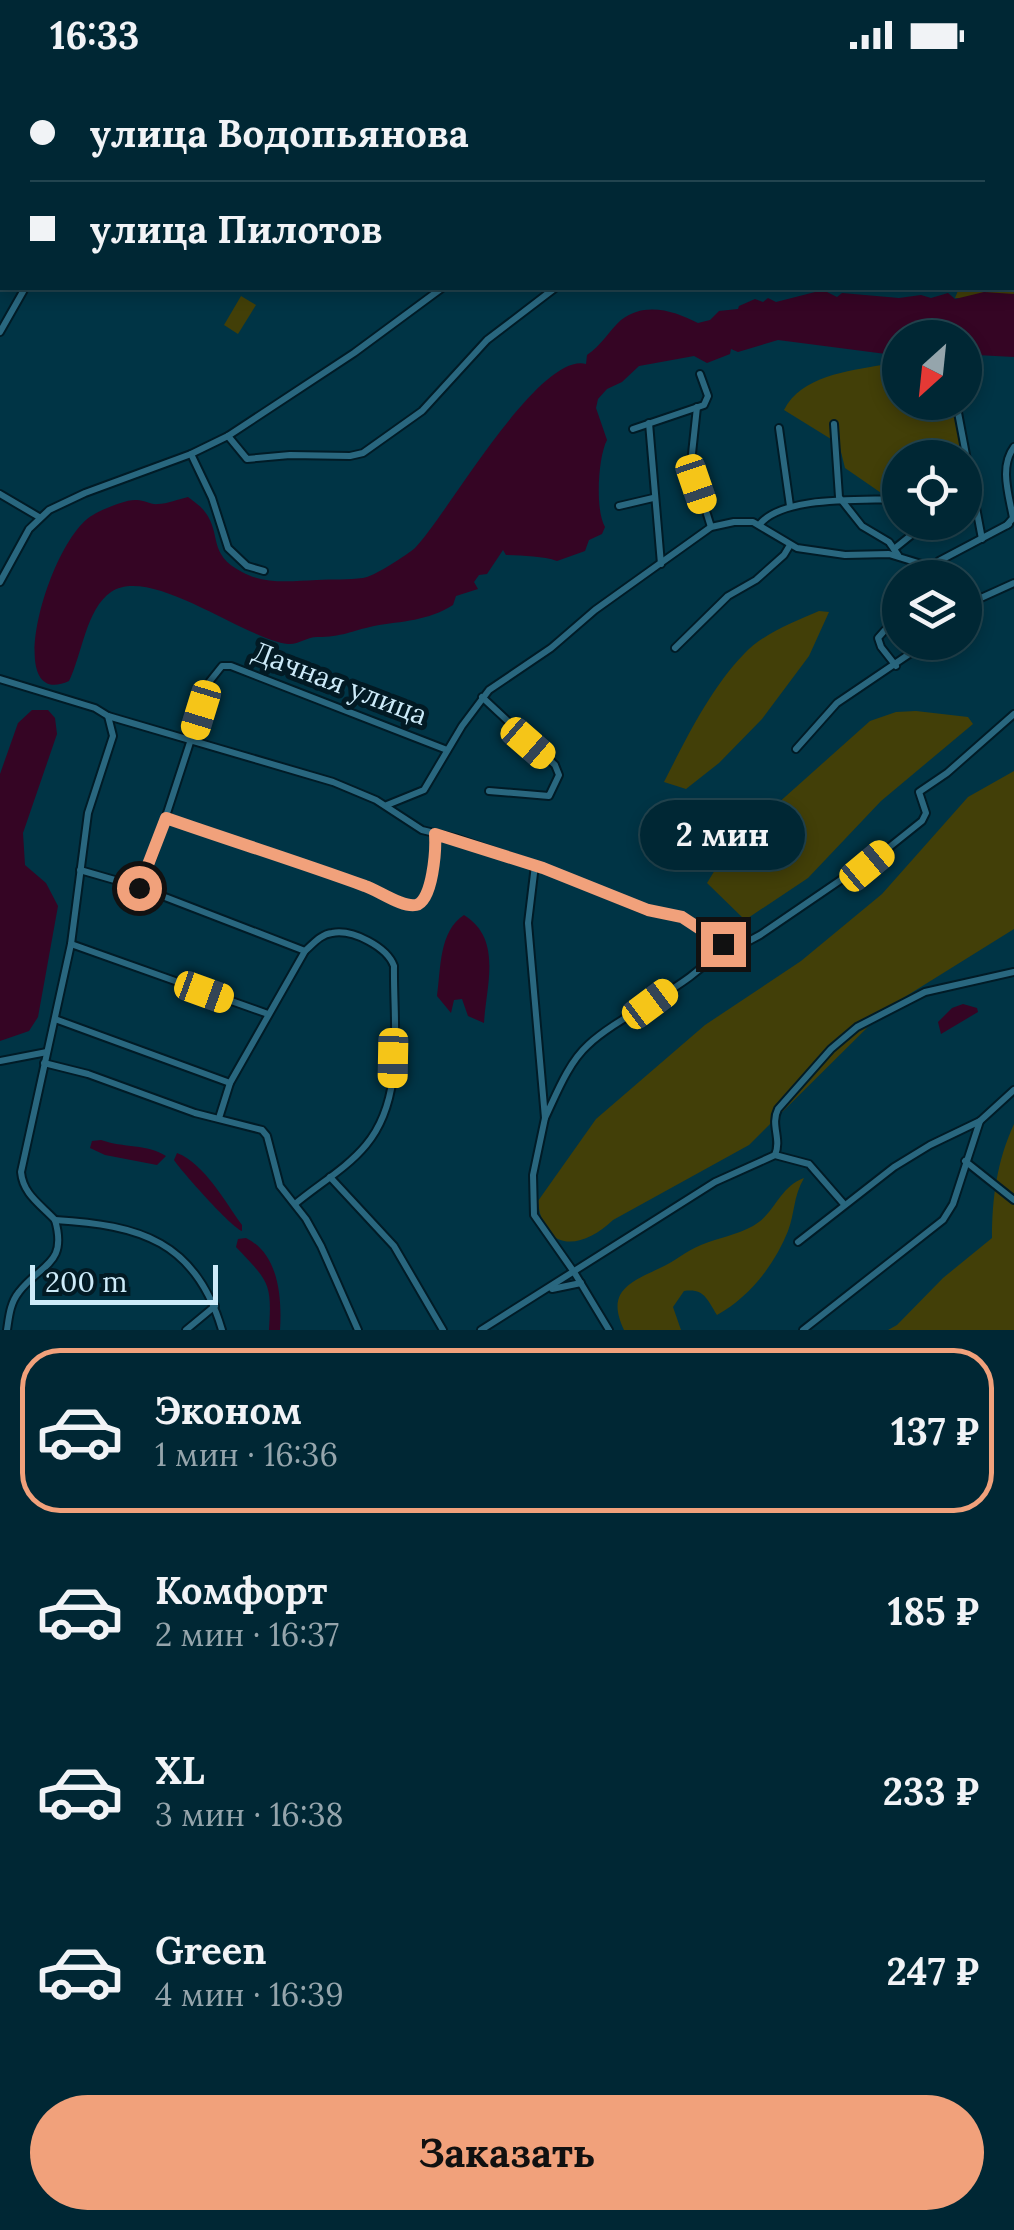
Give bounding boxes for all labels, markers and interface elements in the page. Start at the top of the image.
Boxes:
text: 16:33 [50,11,139,59]
text: улица Водопьянова [90,109,469,157]
text: улица Пилотов [90,205,382,253]
north arrow [882,320,982,420]
map controls [882,320,982,660]
button: locate [882,440,982,540]
car [672,451,720,517]
button: layers [882,560,982,660]
street label: Дачная улица [247,633,433,733]
car [178,677,224,743]
car [496,712,560,774]
callout: 2 мин [640,799,806,869]
text: 2 мин [676,814,769,855]
car [834,835,900,897]
route start [117,866,162,911]
route end [701,922,746,967]
car [171,968,237,1016]
car [617,974,683,1034]
car [377,1028,409,1088]
scale bar [30,1260,218,1304]
text: 200 m [45,1264,127,1300]
icon: car [35,1386,125,1476]
text: Эконом [155,1386,302,1434]
text: 137 ₽ [891,1407,979,1455]
text: 1 мин · 16:36 [155,1434,338,1475]
icon: car [35,1566,125,1656]
text: Комфорт [155,1566,327,1614]
text: 185 ₽ [888,1587,979,1635]
text: 2 мин · 16:37 [155,1614,339,1655]
icon: car [35,1746,125,1836]
text: XL [155,1746,205,1794]
text: 233 ₽ [883,1767,979,1815]
text: 3 мин · 16:38 [155,1794,344,1835]
icon: car [35,1926,125,2016]
text: Green [155,1926,267,1974]
text: 247 ₽ [887,1947,979,1995]
text: 4 мин · 16:39 [155,1974,344,2015]
button: Заказать [30,2095,984,2210]

